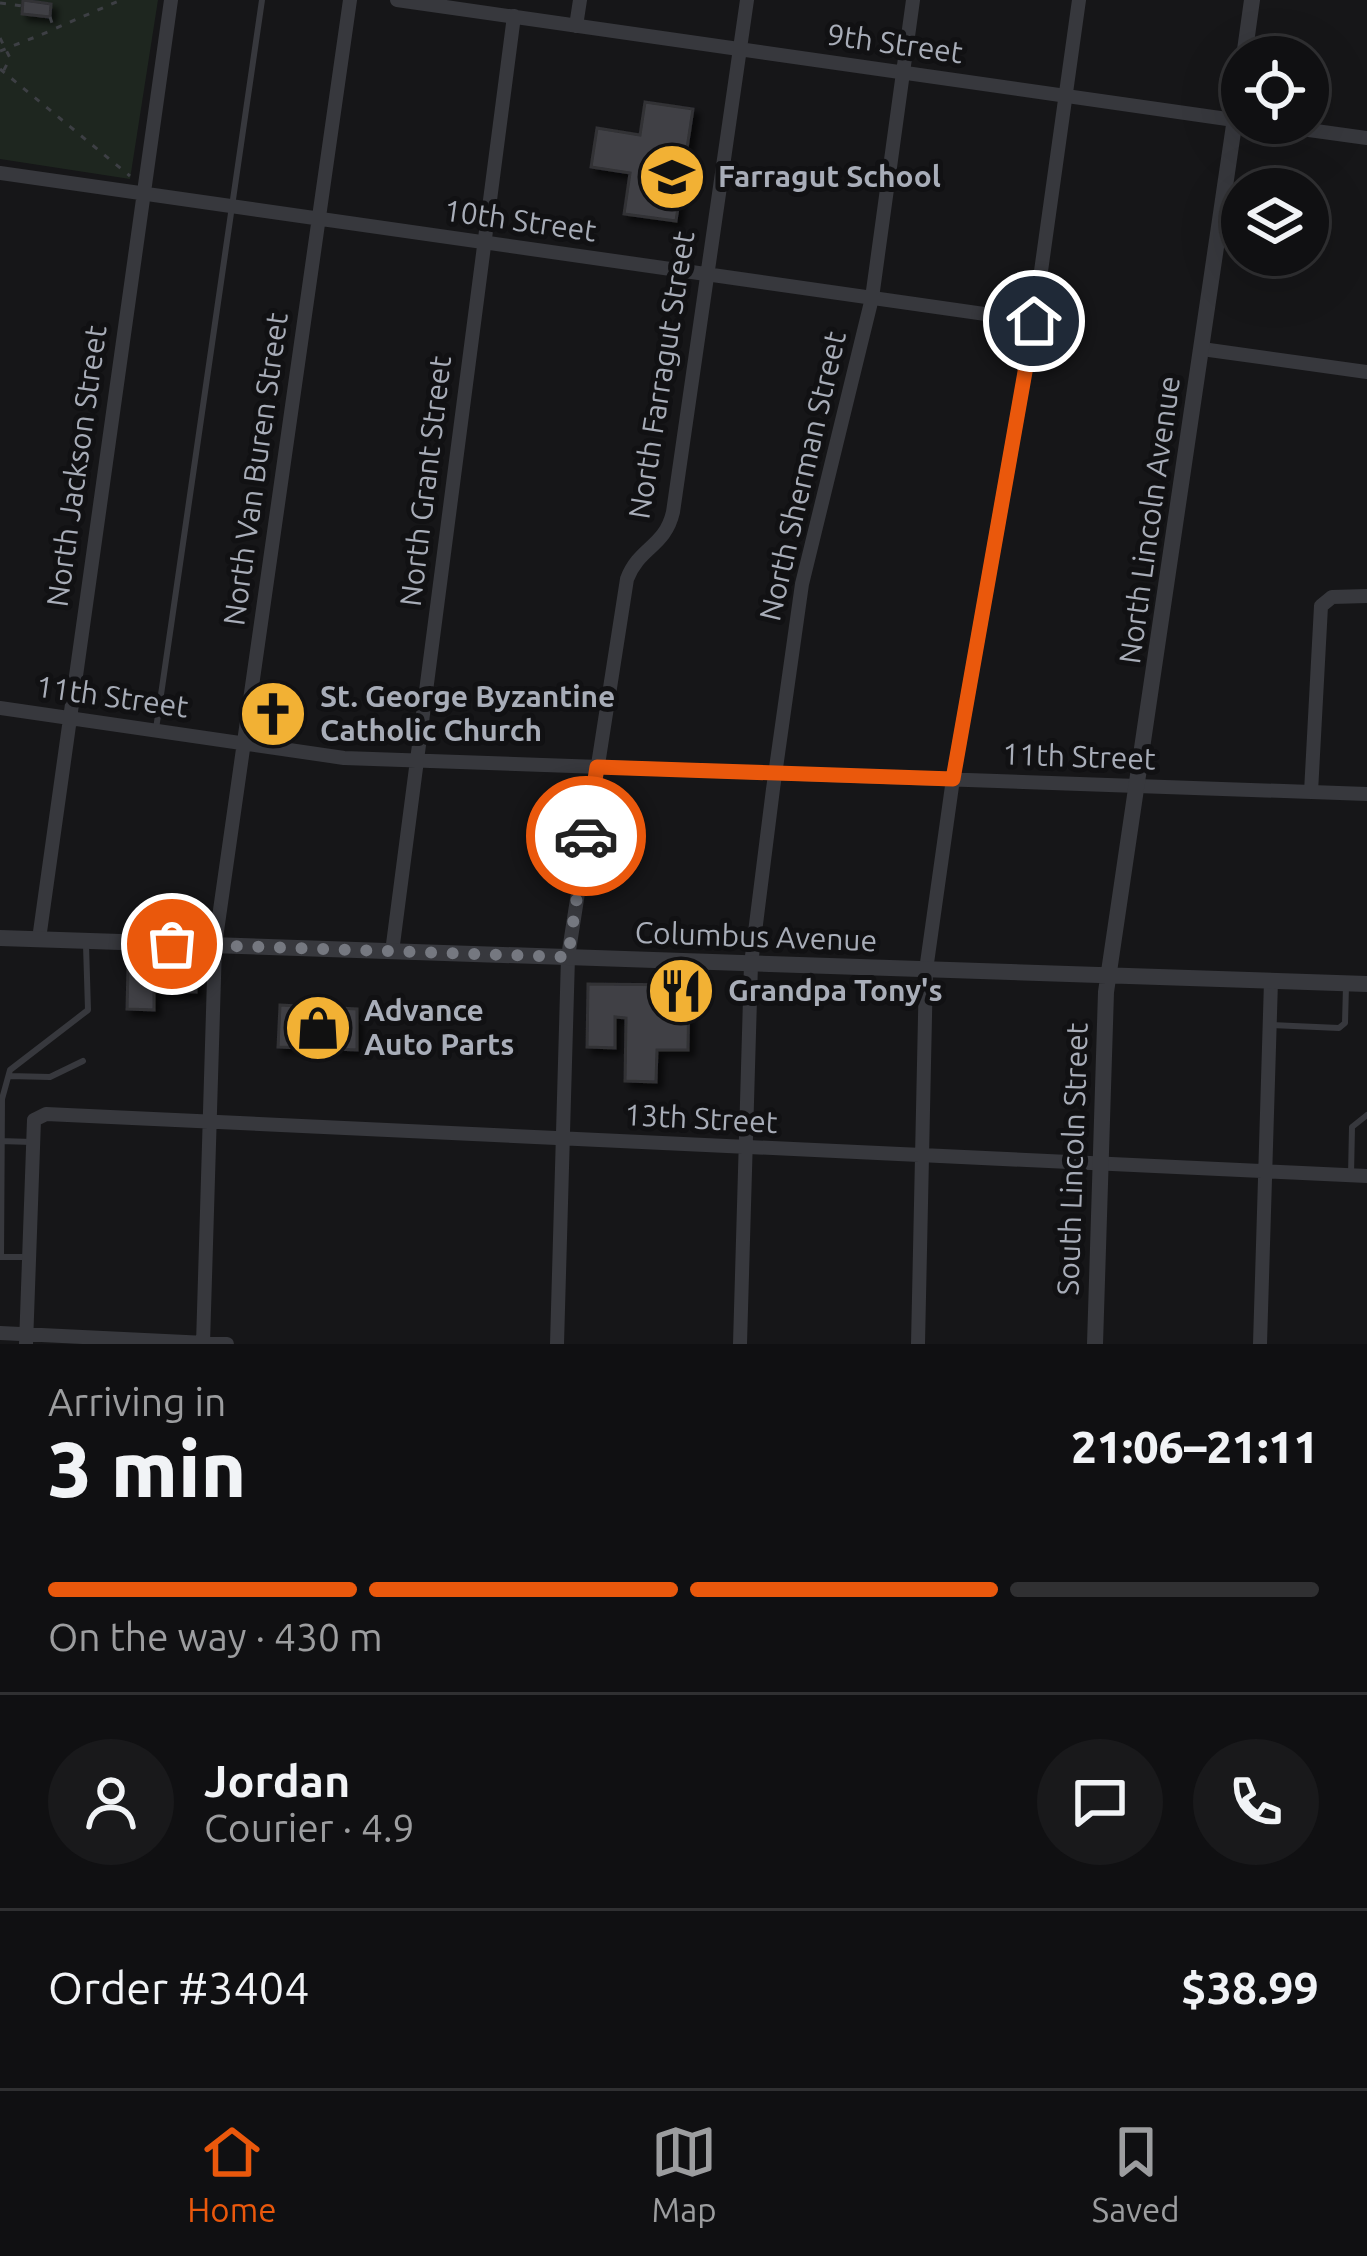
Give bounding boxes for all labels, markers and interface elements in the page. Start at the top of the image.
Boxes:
street label: 9th Street [825,17,965,69]
map controls [1221,36,1329,276]
button: locate [1221,36,1329,144]
school or university icon: Farragut School [637,142,707,212]
place label: Farragut School [718,159,941,193]
button: layers [1221,168,1329,276]
street label: 10th Street [442,193,599,248]
street label: North Farragut Street [621,228,701,521]
pin [983,270,1085,372]
icon: home [1001,288,1067,354]
street label: North Van Buren Street [216,310,294,628]
street label: North Jackson Street [39,323,113,609]
street label: North Sherman Street [752,328,852,624]
street label: North Grant Street [393,353,457,608]
street label: North Lincoln Avenue [1112,374,1186,666]
street label: 11th Street [34,669,191,724]
church icon: St. George Byzantine Catholic Church [238,679,308,749]
place label: St. George Byzantine Catholic Church [320,679,615,747]
street label: 11th Street [1002,736,1156,776]
courier [526,776,646,896]
icon: car [553,803,619,869]
pin [121,893,223,995]
icon: bag [139,911,205,977]
street label: Columbus Avenue [634,915,878,957]
restaurant icon: Grandpa Tony's [646,956,716,1026]
place label: Grandpa Tony's [728,973,943,1007]
shop icon: Advance Auto Parts [283,993,353,1063]
place label: Advance Auto Parts [364,993,514,1061]
street label: South Lincoln Street [1050,1022,1094,1296]
street label: 13th Street [624,1097,779,1139]
text: Arriving in [48,1380,226,1423]
text: 21:06–21:11 [1071,1421,1319,1472]
text: 3 min [48,1424,246,1512]
text: On the way · 430 m [48,1615,383,1658]
button: person [48,1739,174,1865]
button: chat [1037,1739,1163,1865]
button: phone [1193,1739,1319,1865]
text: Jordan [204,1755,350,1806]
text: Courier · 4.9 [204,1806,415,1849]
text: Order #3404 [48,1962,310,2013]
text: $38.99 [1181,1962,1319,2013]
tab: Home [187,2119,276,2228]
tab: Map [651,2119,717,2228]
tab: Saved [1092,2119,1180,2228]

